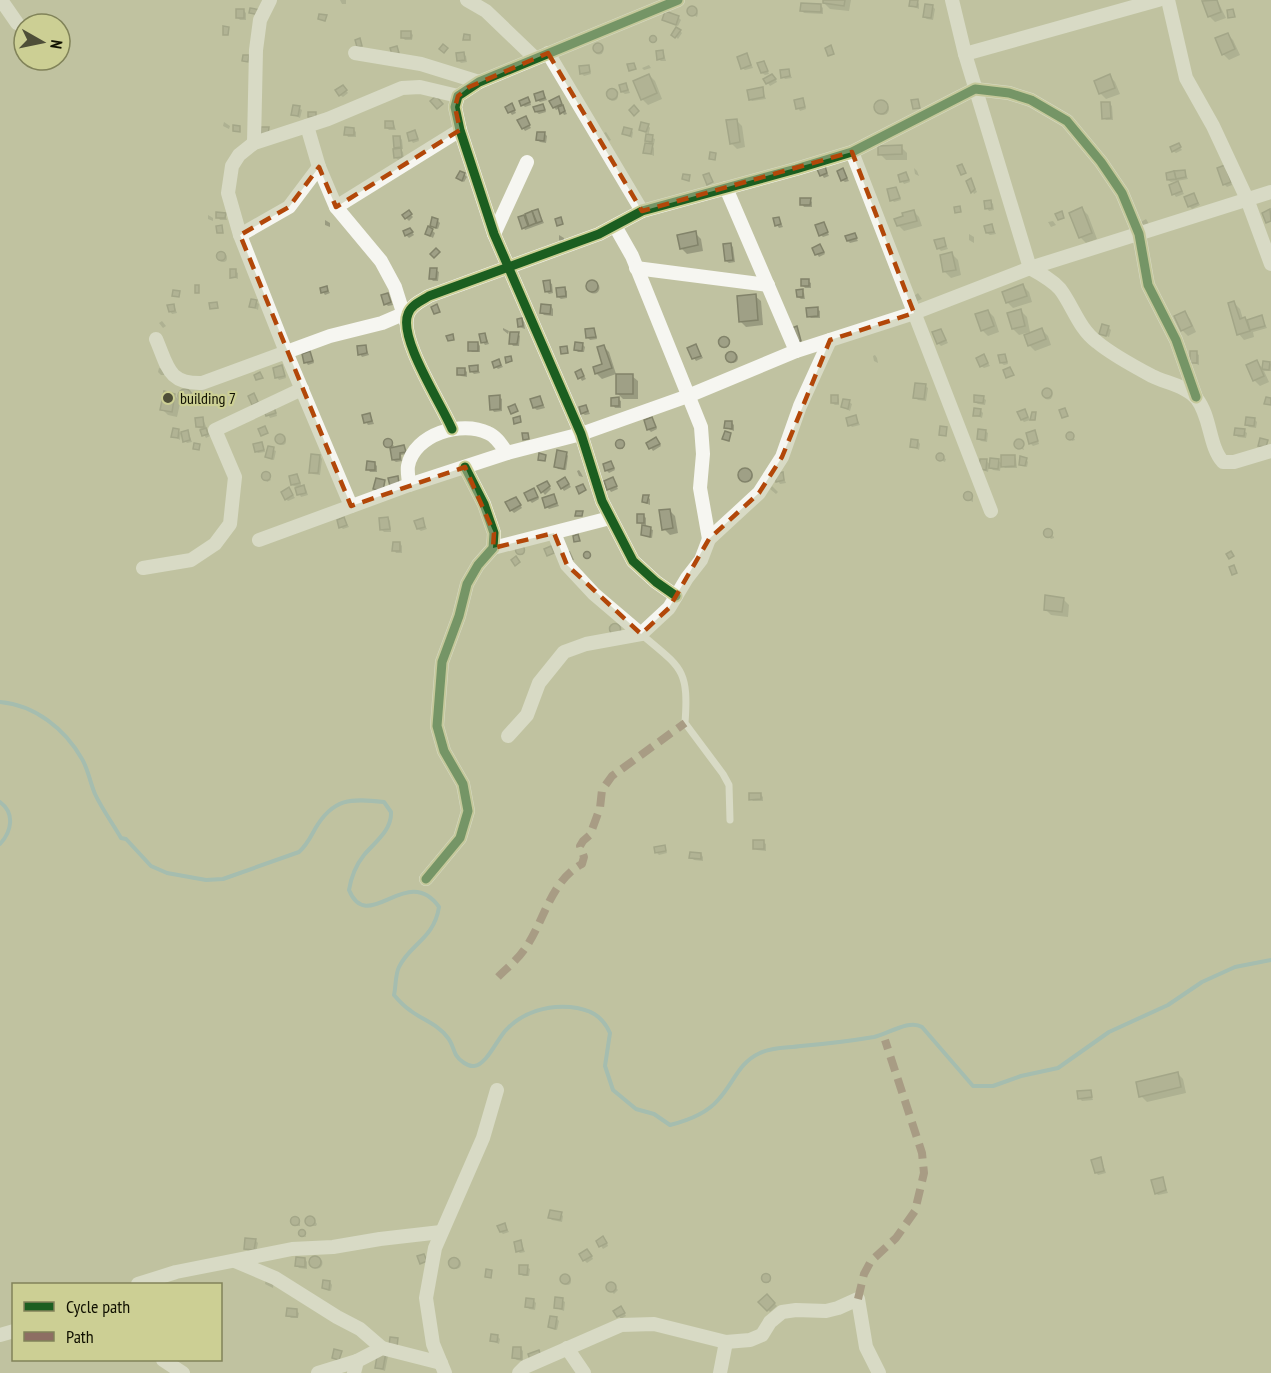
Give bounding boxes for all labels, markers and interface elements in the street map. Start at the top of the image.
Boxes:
north arrow [12,12,72,72]
text: N [46,39,67,50]
place label: building 7 [180,388,236,408]
marker: building 7 [161,391,175,405]
legend [12,1283,222,1361]
text: Cycle path [66,1295,130,1318]
text: Path [66,1325,94,1348]

